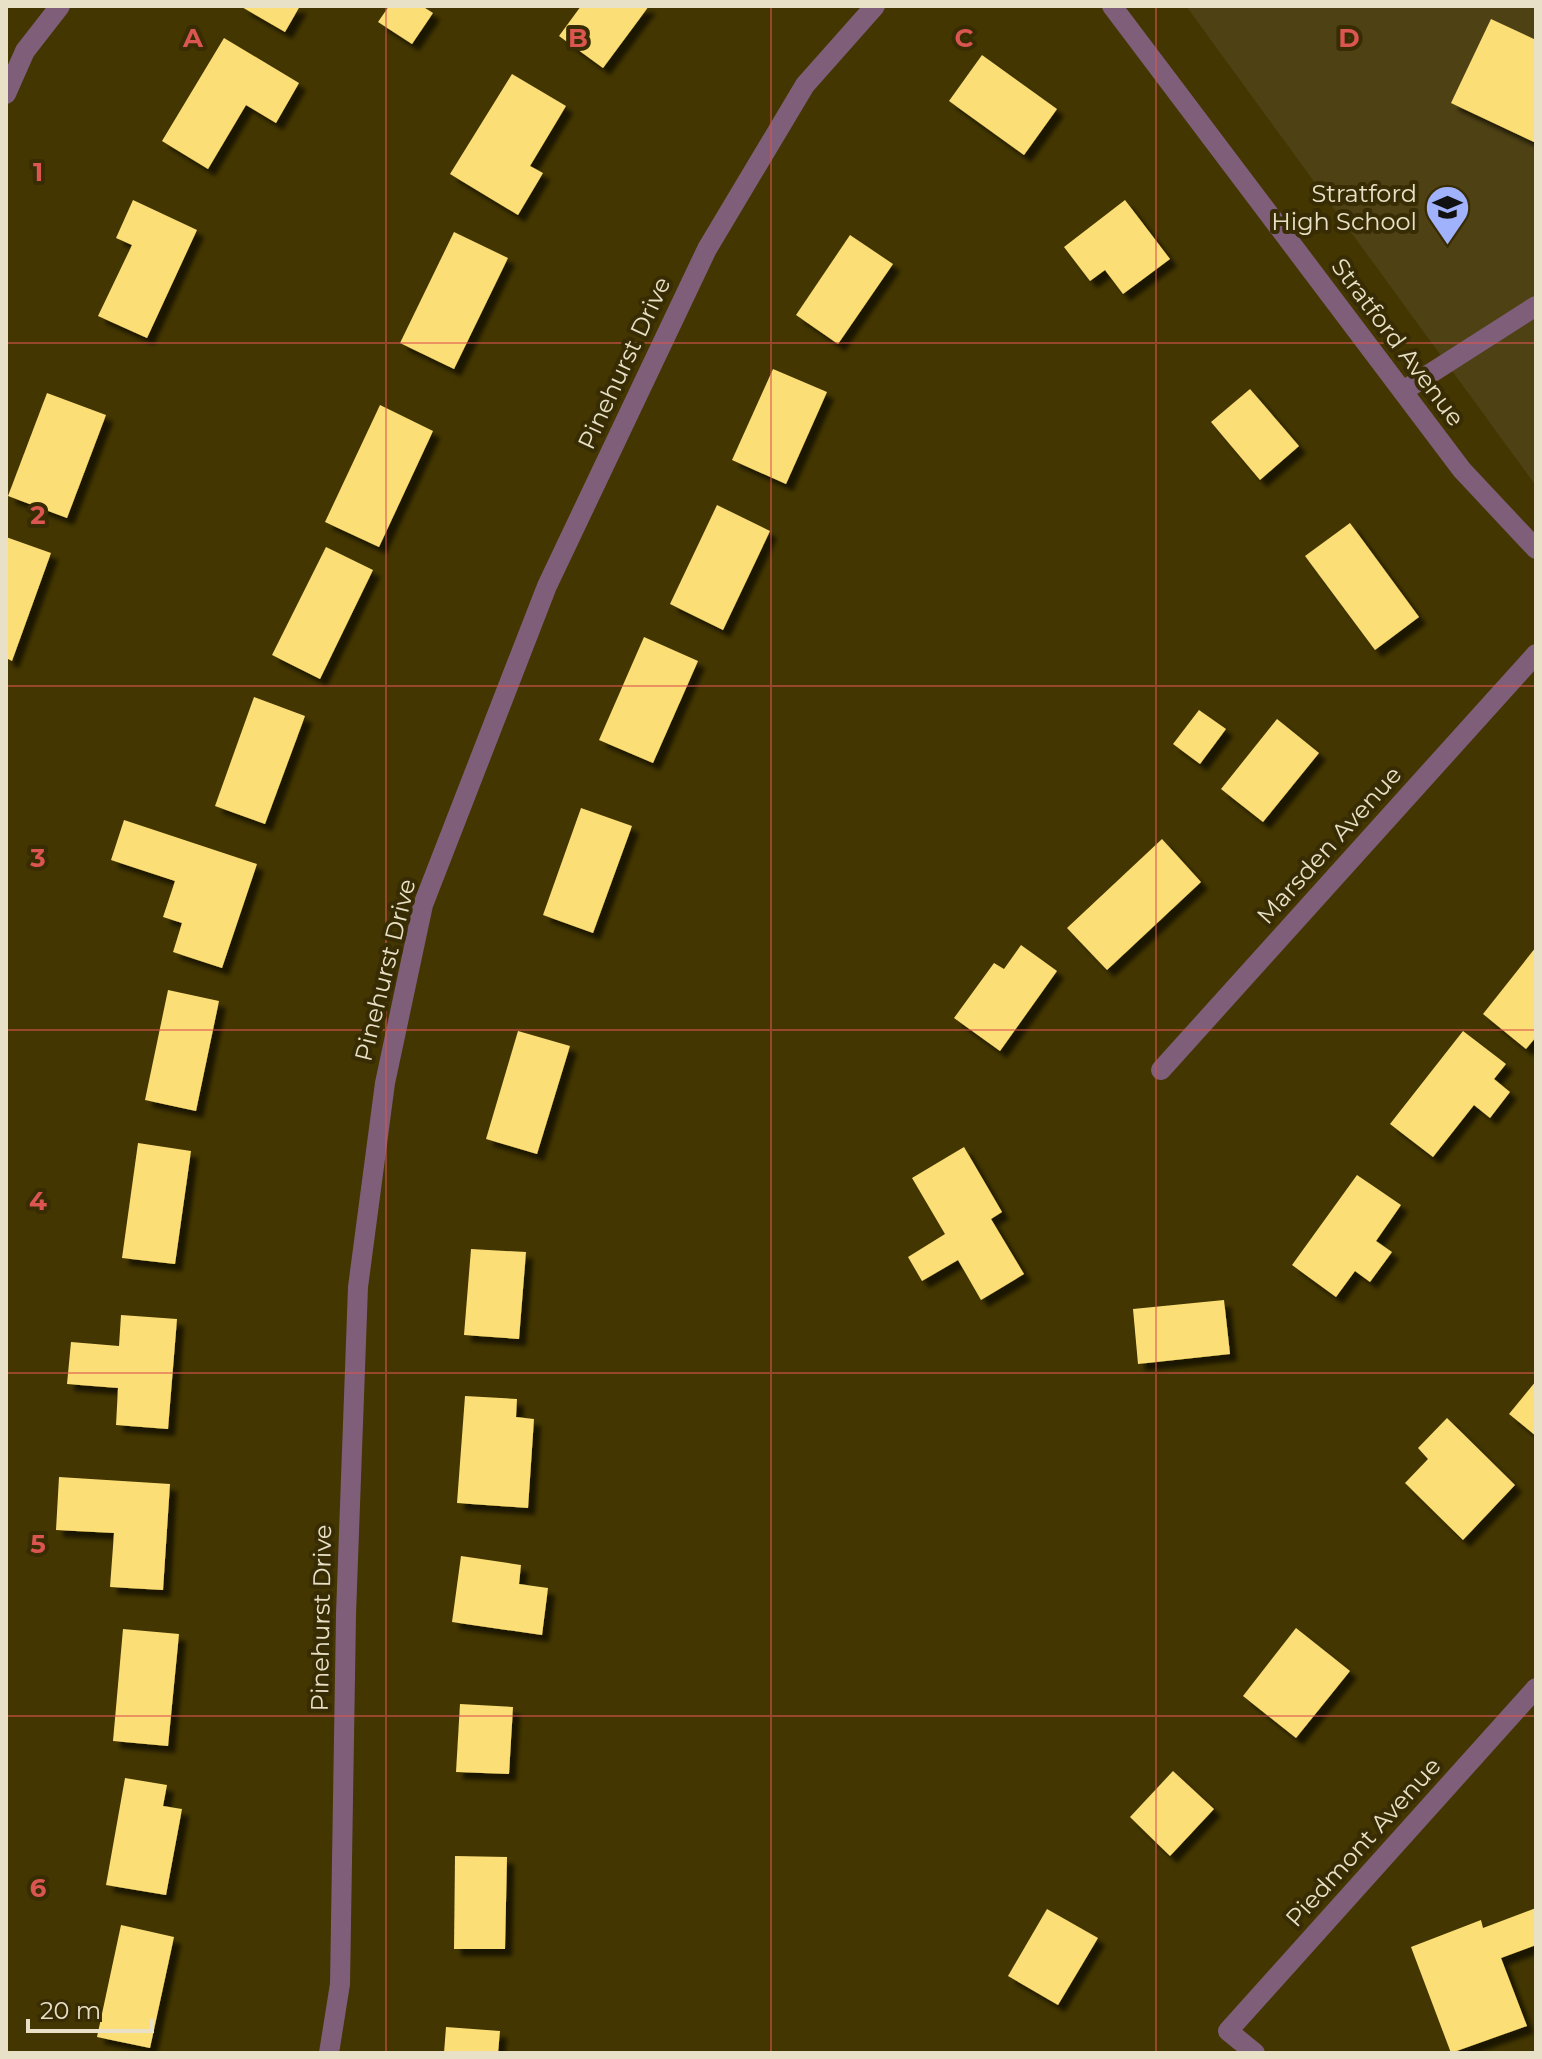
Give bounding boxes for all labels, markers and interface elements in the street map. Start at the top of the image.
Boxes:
text: A [182,22,204,54]
text: B [568,22,588,54]
text: C [955,22,974,54]
text: D [1338,22,1360,54]
text: 1 [33,156,43,188]
place label: Stratford High School [1271,179,1417,236]
school or university icon: Stratford High School [1424,183,1472,246]
street label: Stratford Avenue [1325,252,1471,432]
street label: Pinehurst Drive [571,272,677,454]
text: 2 [30,499,46,531]
street label: Marsden Avenue [1251,760,1407,930]
text: 3 [29,842,46,874]
street label: Pinehurst Drive [348,876,422,1064]
text: 4 [29,1185,47,1217]
street label: Pinehurst Drive [305,1524,337,1712]
text: 5 [30,1528,46,1560]
street label: Piedmont Avenue [1279,1751,1447,1933]
text: 6 [30,1872,47,1904]
scale bar [28,1983,152,2033]
text: 20 m [40,1996,101,2025]

